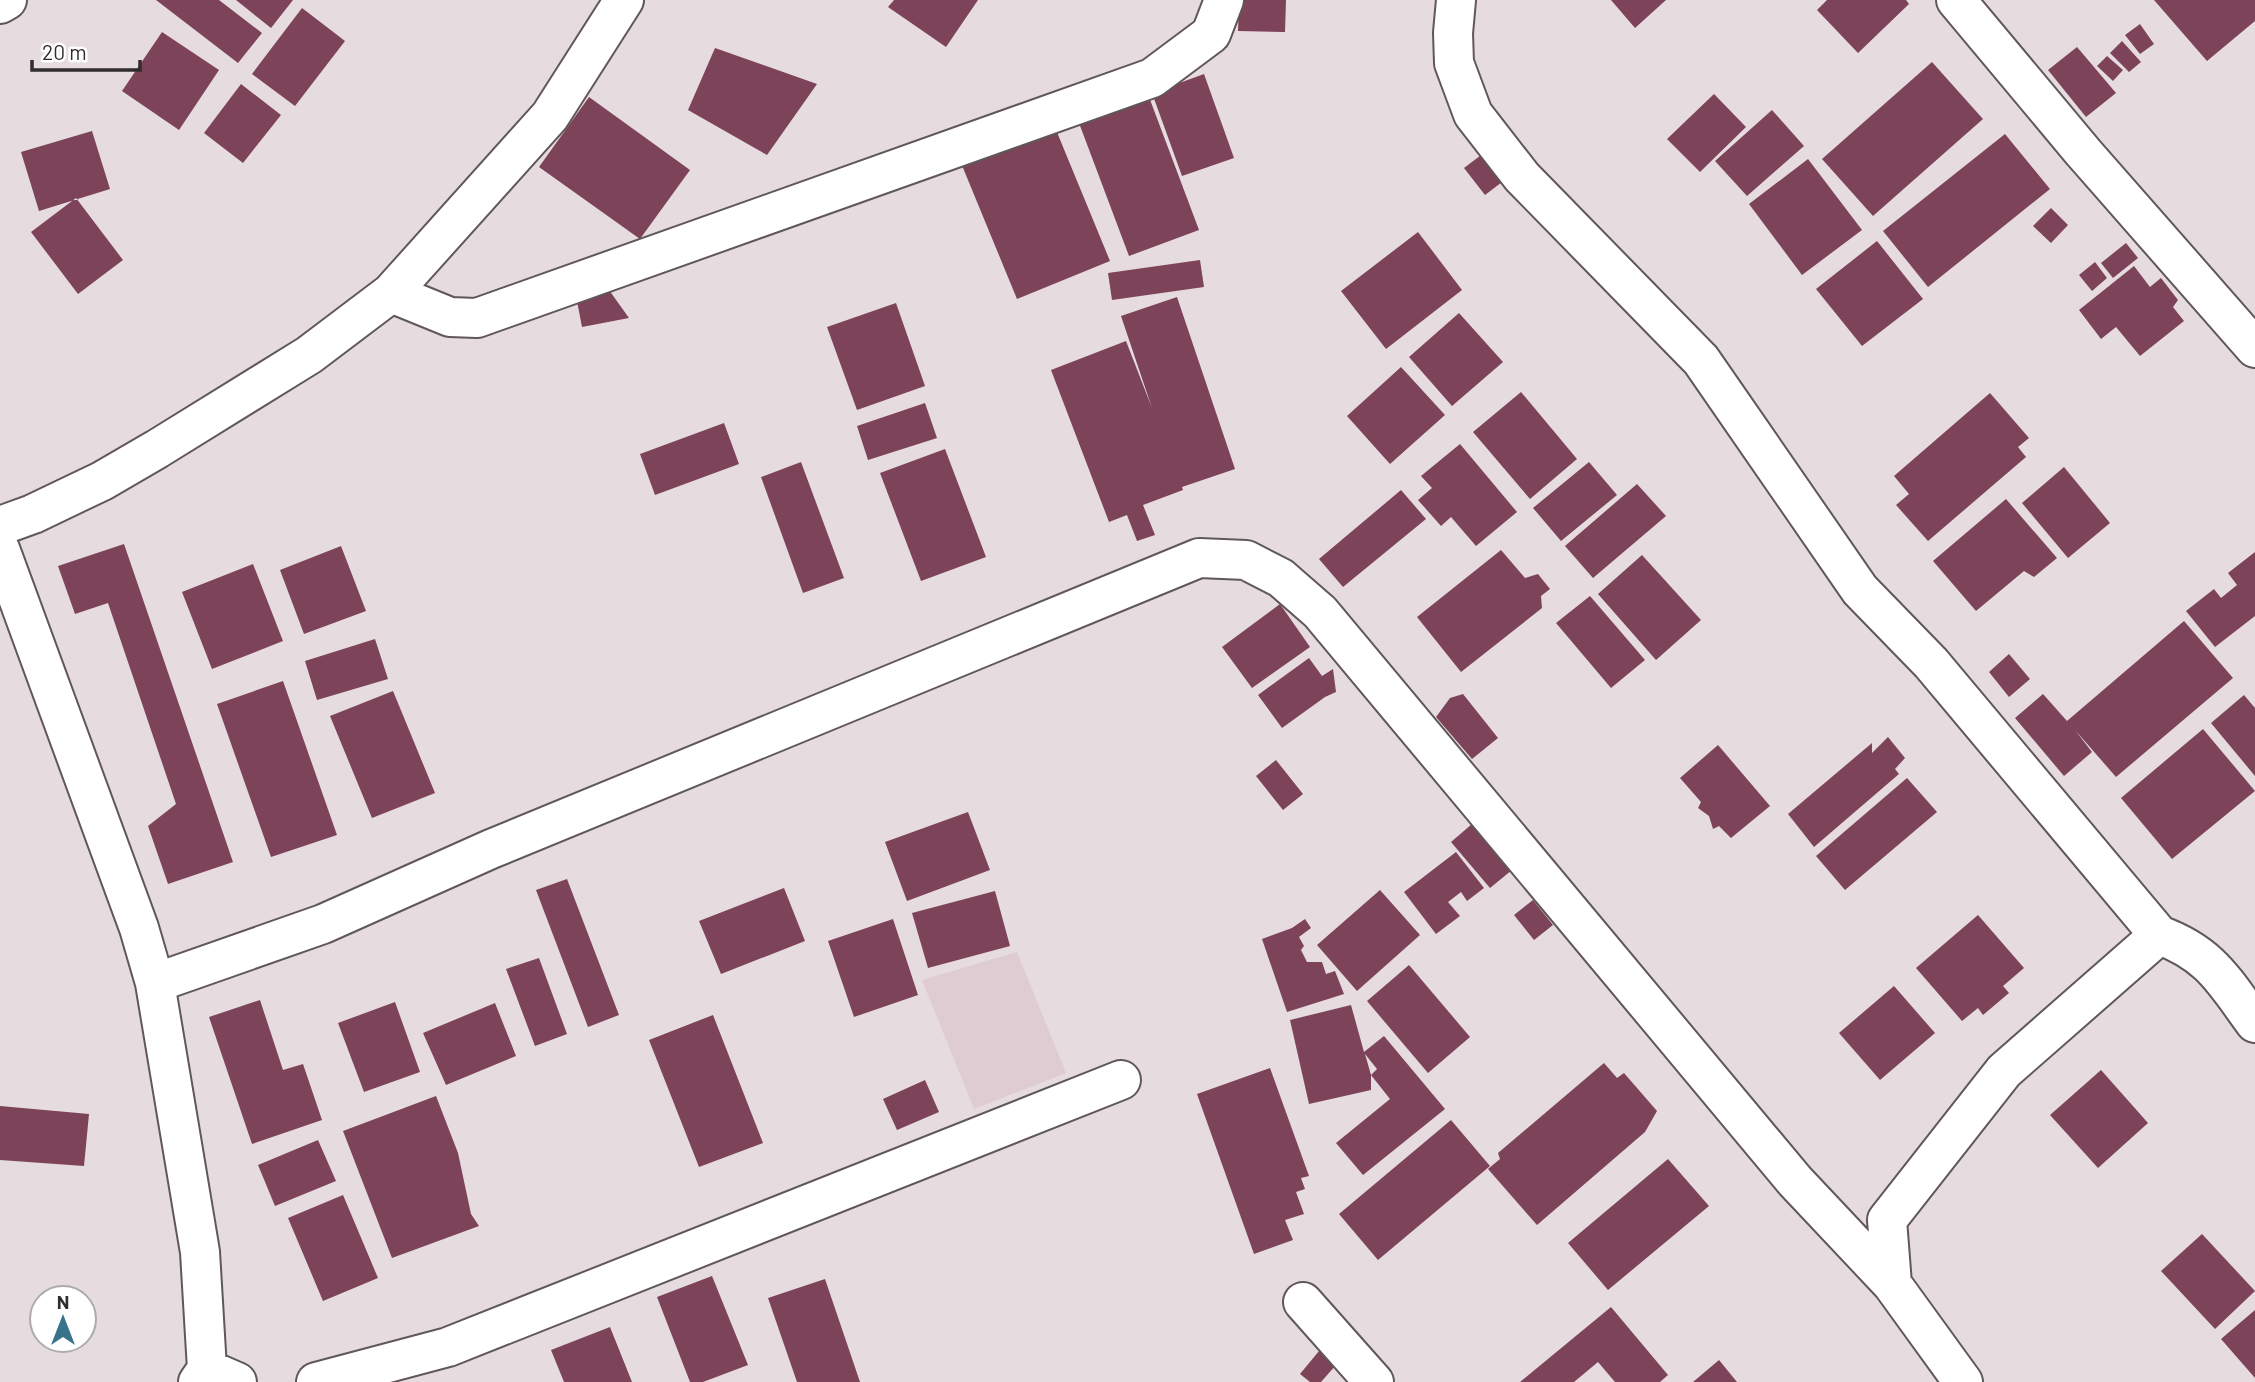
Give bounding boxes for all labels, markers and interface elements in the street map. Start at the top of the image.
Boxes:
scale bar [32,28,140,72]
text: 20 m [42,39,87,64]
north arrow [28,1284,98,1354]
text: N [57,1290,69,1313]

